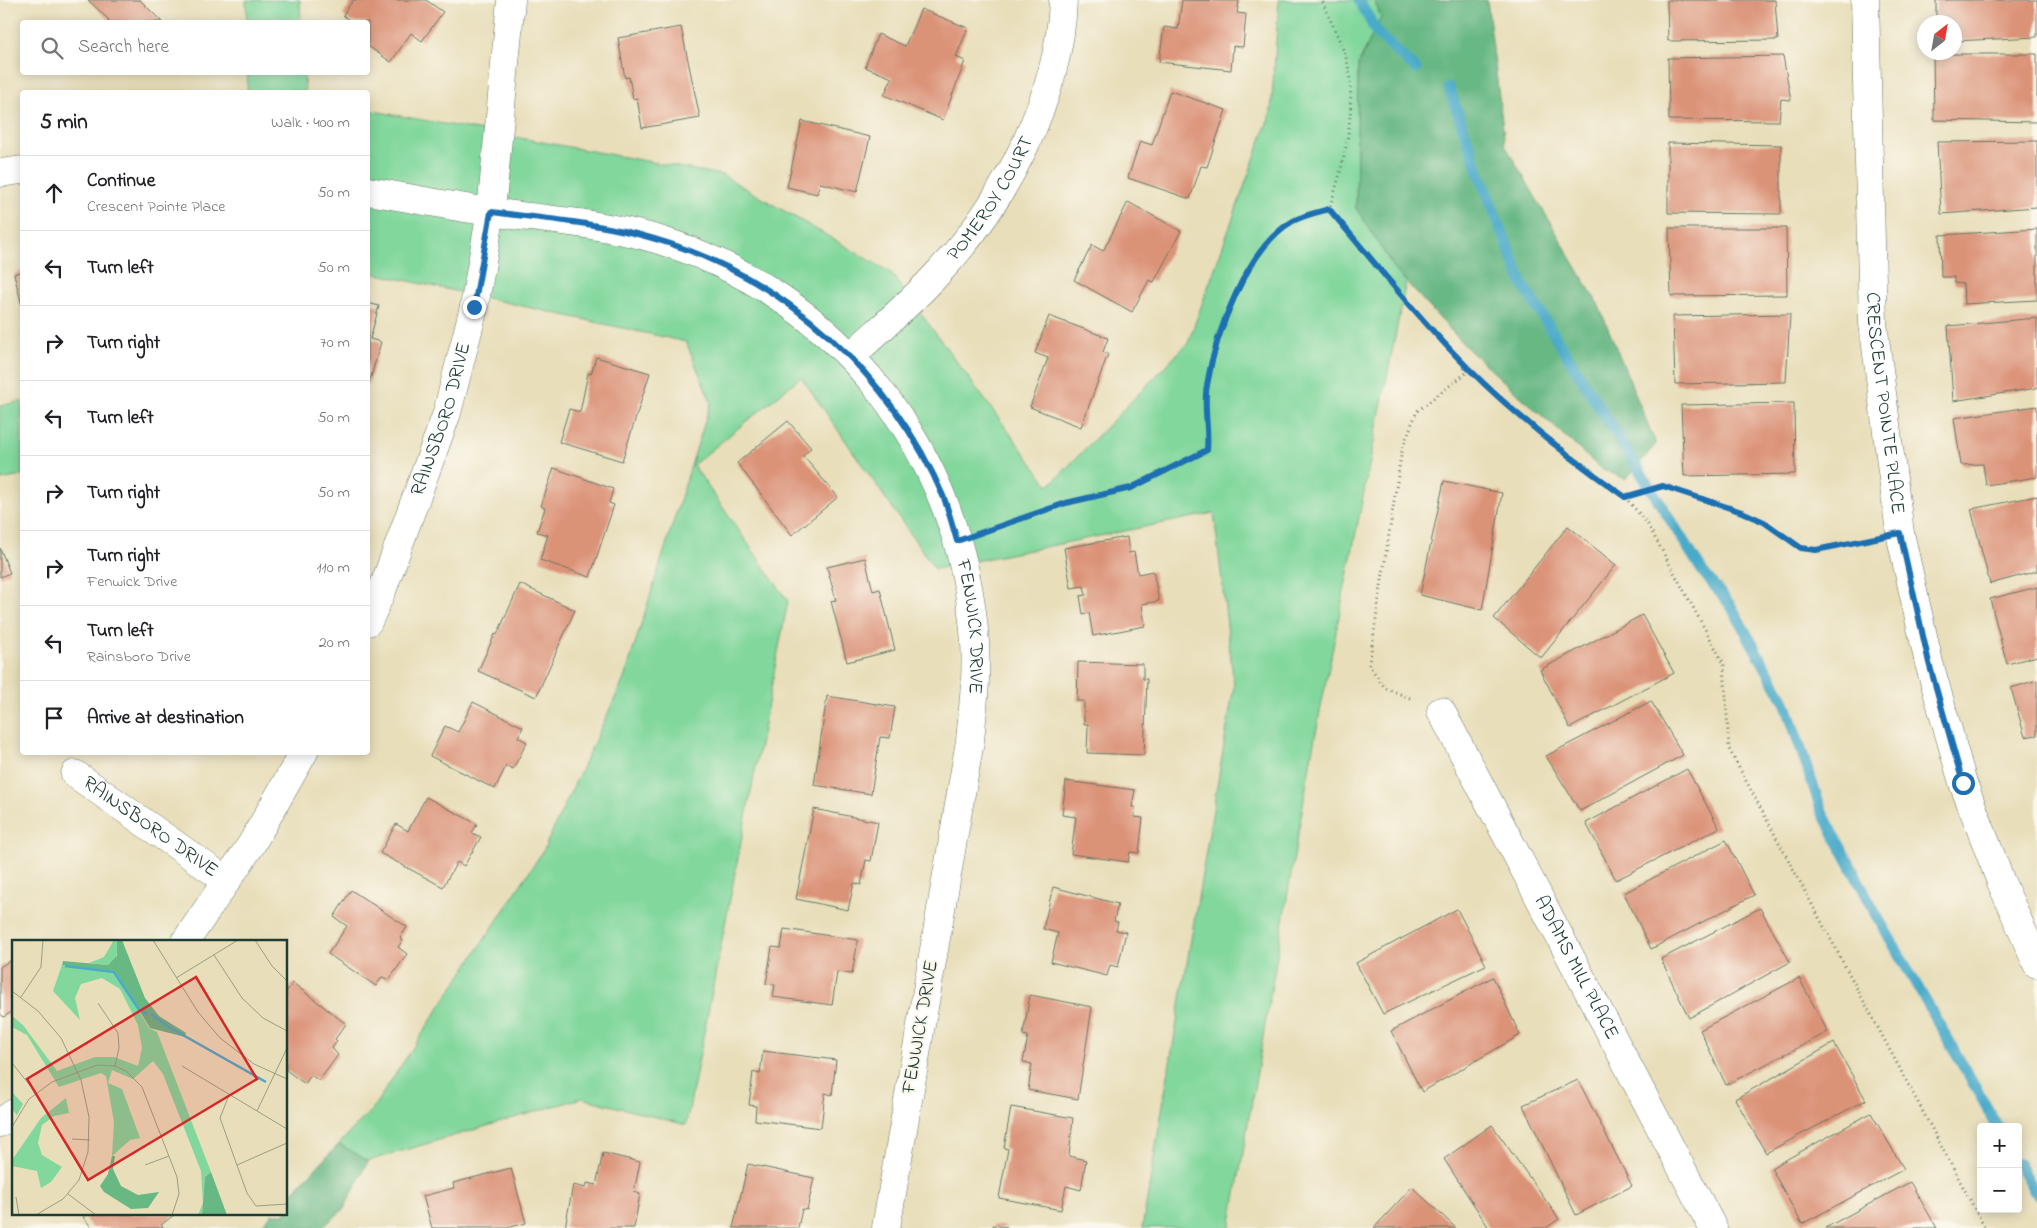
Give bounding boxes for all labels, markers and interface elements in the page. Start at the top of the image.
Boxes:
north arrow [1917,15,1962,60]
search box [20,20,370,75]
icon: search [38,34,66,62]
text: Search here [78,34,169,61]
text: 5 min [40,108,88,138]
text: Walk · 400 m [271,111,350,135]
street label: POMEROY COURT [940,131,1042,268]
text: Continue [87,168,155,195]
icon: ahead [40,179,68,207]
text: 50 m [318,181,350,205]
text: Crescent Pointe Place [87,195,225,219]
icon: left [40,254,68,282]
text: Turn left [87,255,154,282]
text: 50 m [318,256,350,280]
street label: CRESCENT POINTE PLACE [1858,292,1912,516]
route end [463,296,486,319]
icon: right [40,329,68,357]
text: Turn right [87,330,160,357]
text: 70 m [320,331,350,355]
street label: RAINSBORO DRIVE [403,339,479,500]
icon: left [40,404,68,432]
text: Turn left [87,405,154,432]
text: 50 m [318,406,350,430]
icon: right [40,479,68,507]
text: Turn right [87,480,160,507]
text: 50 m [318,481,350,505]
text: Turn right [87,543,160,570]
icon: right [40,554,68,582]
text: 110 m [316,556,350,580]
street label: FENWICK DRIVE [948,556,990,695]
text: Fenwick Drive [87,570,177,594]
text: Turn left [87,618,154,645]
icon: left [40,629,68,657]
text: 20 m [319,631,350,655]
text: Rainsboro Drive [87,645,191,669]
icon: arrive [40,704,68,732]
text: Arrive at destination [87,705,244,732]
street label: RAINSBORO DRIVE [76,769,224,885]
route start [1952,772,1975,795]
street label: ADAMS MILL PLACE [1526,890,1626,1045]
inset map [12,940,288,1216]
street label: FENWICK DRIVE [895,958,947,1097]
map controls [1977,1123,2022,1213]
button: + [1977,1123,2022,1168]
button: − [1977,1168,2022,1213]

